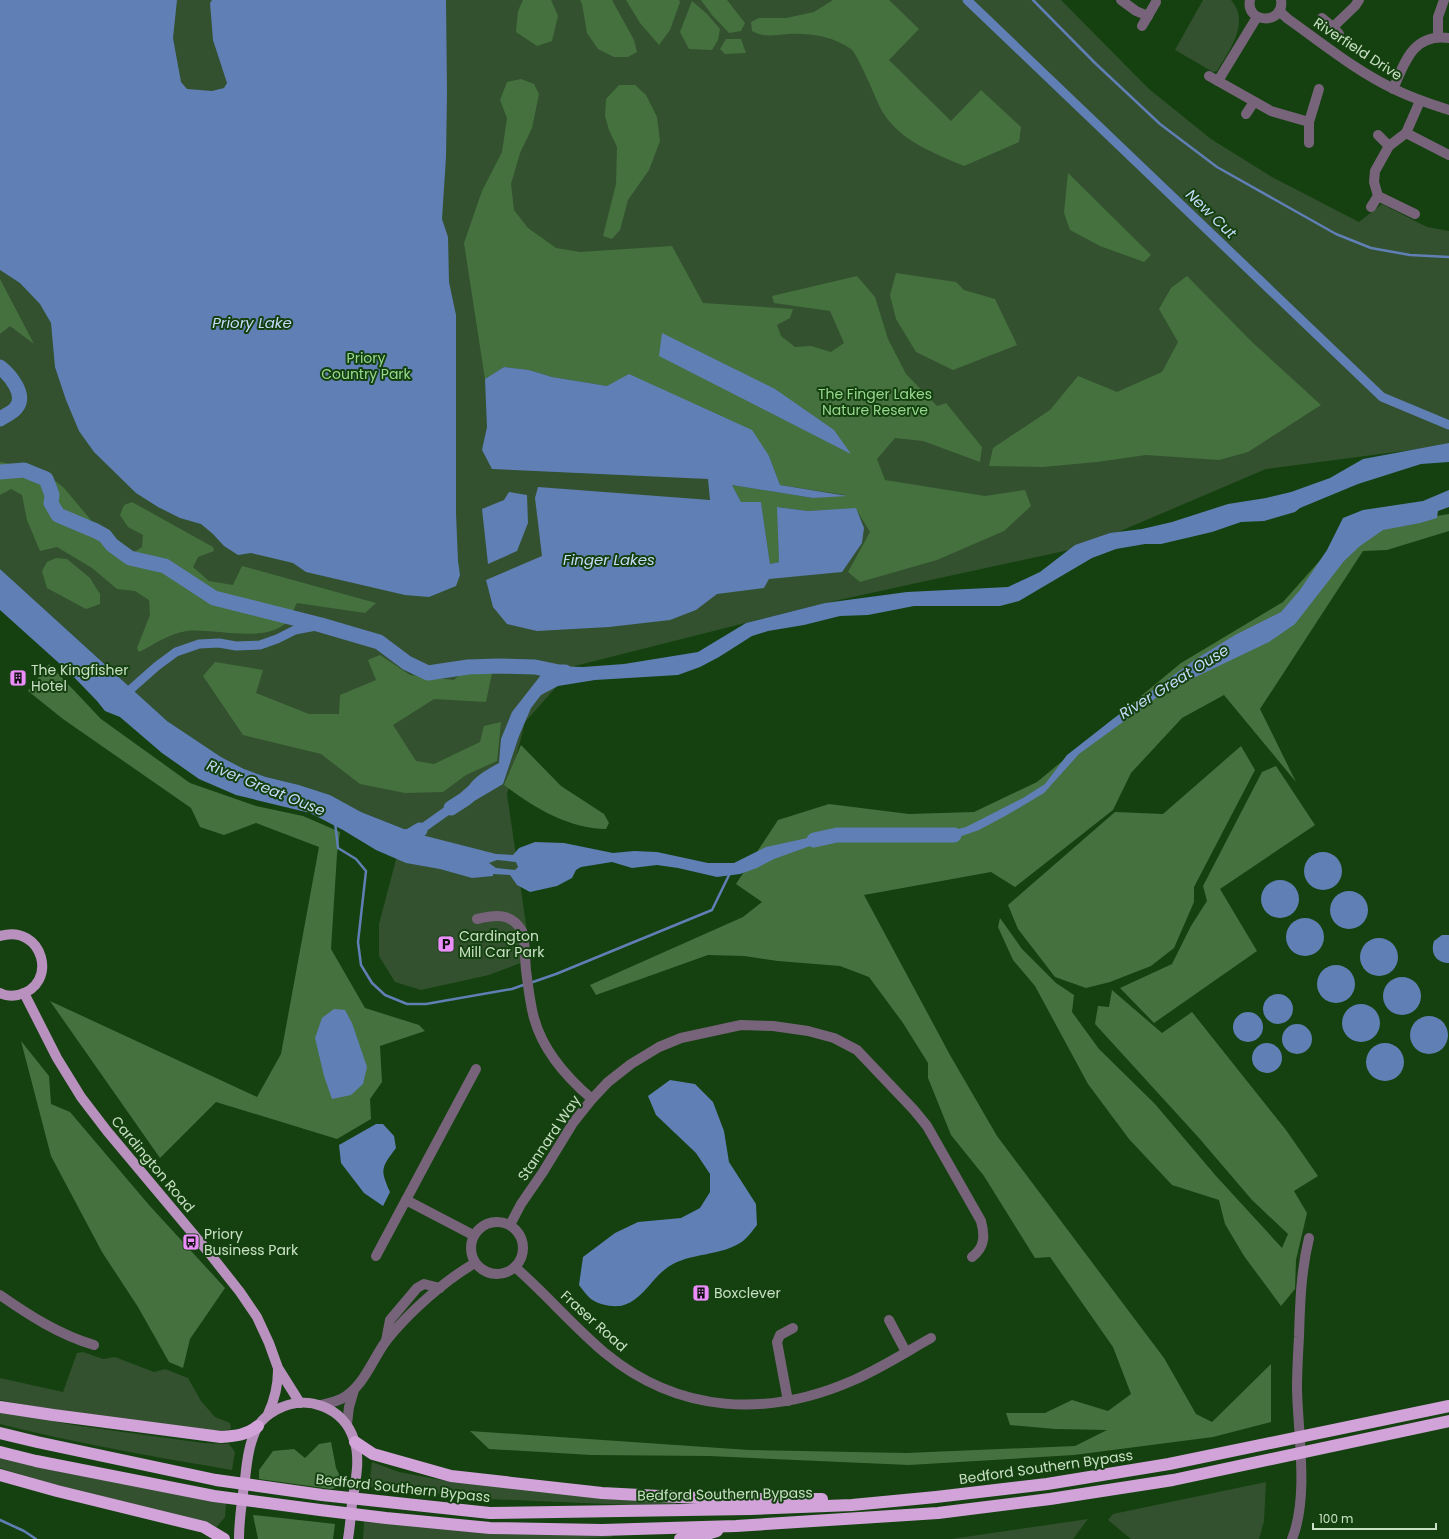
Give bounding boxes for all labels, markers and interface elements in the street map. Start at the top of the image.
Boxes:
street label: Riverfield Drive [1310,13,1407,85]
water label: New Cut [1181,184,1242,244]
water label: Priory Lake [212,312,292,333]
park label: Priory Country Park [321,348,412,384]
park label: The Finger Lakes Nature Reserve [818,384,932,420]
water label: Finger Lakes [563,549,655,570]
water label: River Great Ouse [1115,639,1233,724]
place label: The Kingfisher Hotel [31,660,128,696]
building icon: The Kingfisher Hotel [8,668,28,688]
water label: River Great Ouse [204,754,328,821]
place label: Cardington Mill Car Park [459,926,545,962]
parking icon: Cardington Mill Car Park [436,934,456,954]
street label: Stannard Way [513,1091,585,1185]
street label: Cardington Road [107,1112,199,1216]
place label: Priory Business Park [204,1224,299,1260]
bus stop icon: Priory Business Park [181,1232,201,1252]
building icon: Boxclever [691,1283,711,1303]
place label: Boxclever [714,1283,781,1303]
street label: Fraser Road [556,1286,632,1356]
street label: Bedford Southern Bypass [958,1445,1134,1489]
street label: Bedford Southern Bypass [315,1469,491,1507]
street label: Bedford Southern Bypass [637,1482,813,1506]
scale bar [1313,1505,1436,1531]
text: 100 m [1319,1510,1353,1527]

